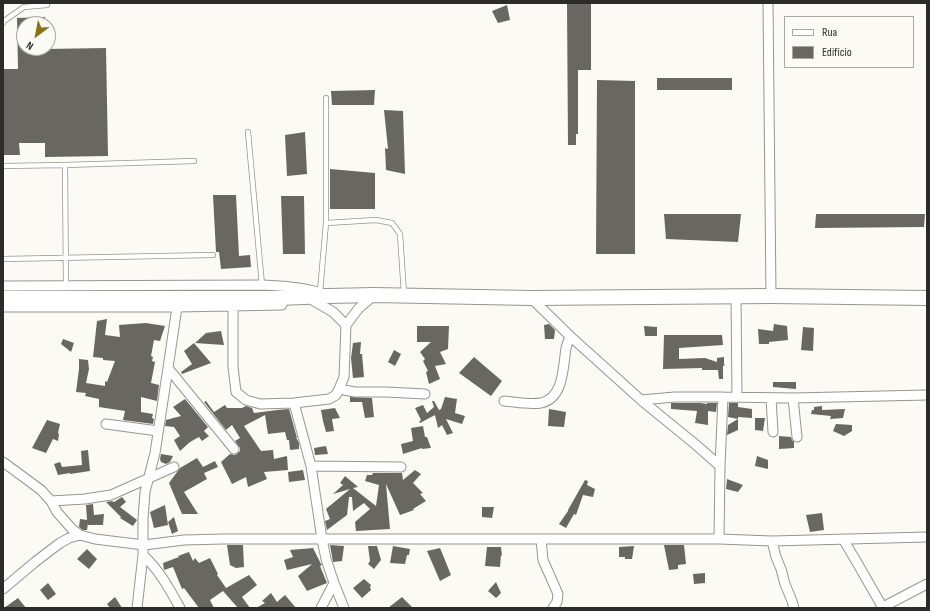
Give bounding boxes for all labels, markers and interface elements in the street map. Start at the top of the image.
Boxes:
north arrow [16,16,56,56]
legend [784,16,914,68]
text: Rua [822,25,837,40]
text: N [24,39,36,53]
text: Edifício [822,45,852,60]

